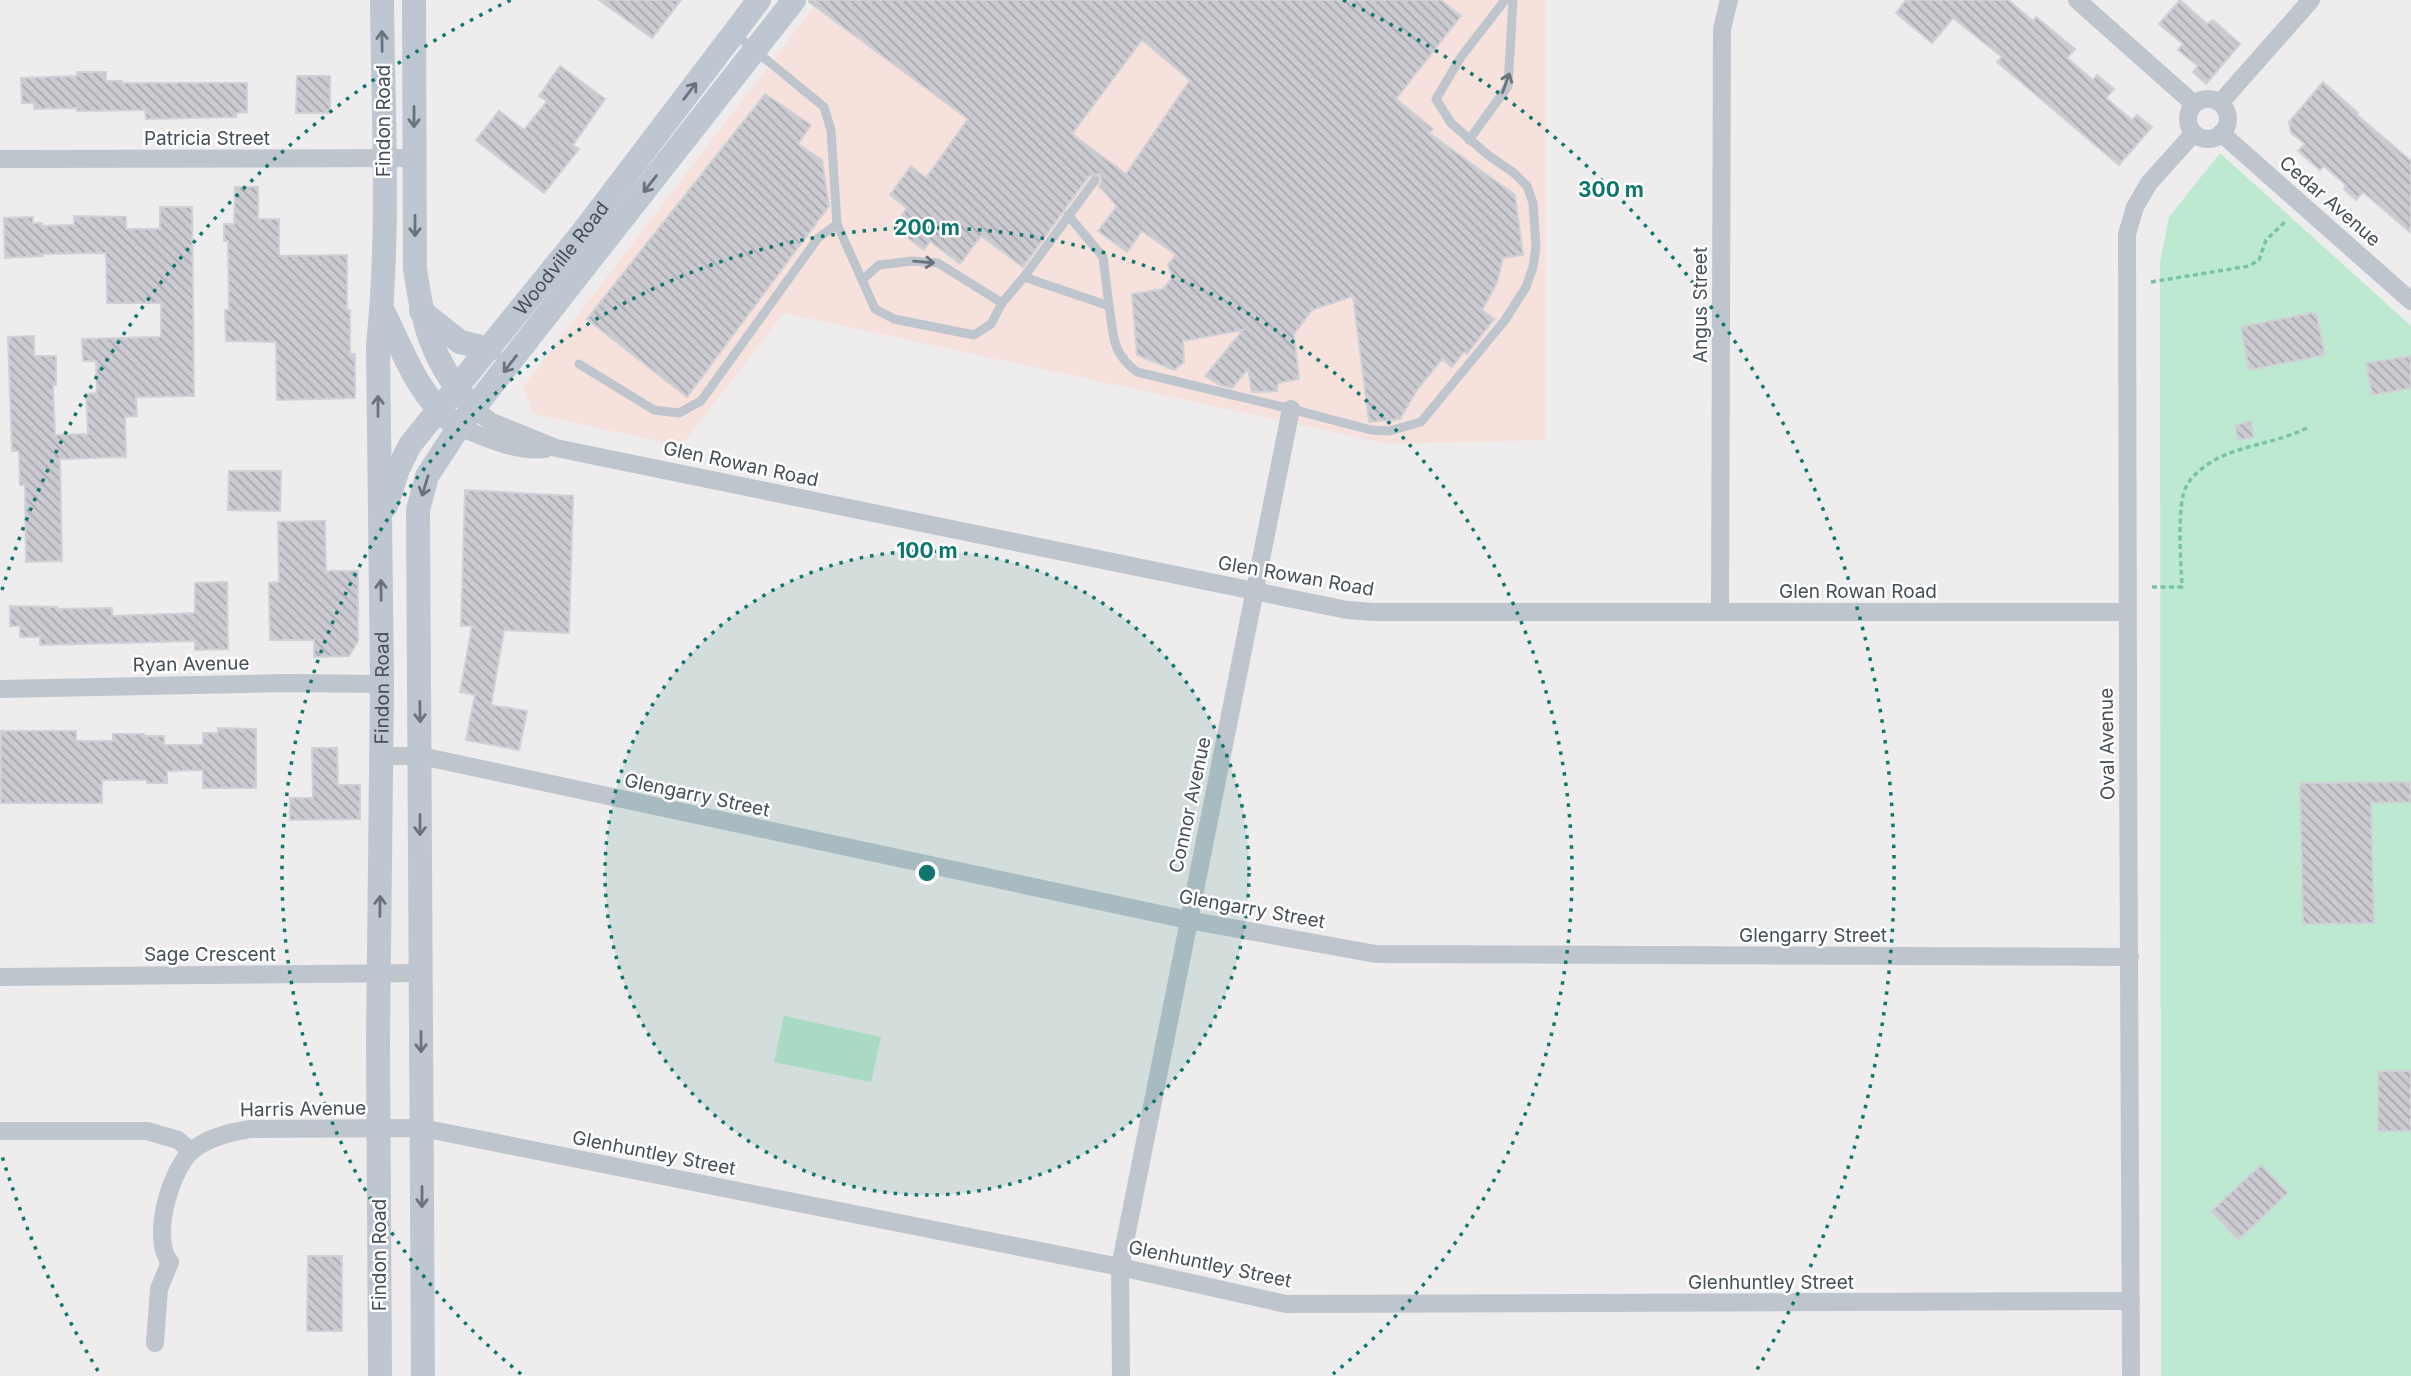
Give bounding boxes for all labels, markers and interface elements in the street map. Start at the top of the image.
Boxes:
one-way arrow [375,29,389,52]
street label: Findon Road [372,65,395,177]
one-way arrow [1501,73,1513,94]
one-way arrow [683,82,697,101]
one-way arrow [407,105,421,128]
street label: Patricia Street [144,127,270,150]
street label: Cedar Avenue [2275,151,2385,251]
one-way arrow [643,175,658,193]
text: 300 m [1578,177,1644,202]
street label: Woodville Road [509,197,613,320]
one-way arrow [408,214,422,237]
text: 200 m [894,215,960,240]
street label: Angus Street [1689,247,1712,363]
one-way arrow [913,256,935,269]
one-way arrow [503,354,518,373]
one-way arrow [371,395,385,418]
street label: Glen Rowan Road [661,436,821,492]
one-way arrow [418,475,431,497]
text: 100 m [896,538,958,563]
street label: Glen Rowan Road [1216,551,1376,601]
one-way arrow [374,579,388,602]
street label: Glen Rowan Road [1779,580,1937,603]
street label: Findon Road [370,632,394,744]
street label: Ryan Avenue [132,651,250,677]
street label: Oval Avenue [2095,688,2119,800]
one-way arrow [413,701,427,724]
street label: Connor Avenue [1164,735,1216,875]
street label: Glengarry Street [622,768,772,822]
one-way arrow [413,813,427,836]
centre of rings [915,861,939,885]
street label: Glengarry Street [1177,885,1327,933]
one-way arrow [373,895,386,918]
street label: Glengarry Street [1739,924,1887,947]
street label: Sage Crescent [144,943,276,966]
one-way arrow [414,1030,428,1053]
street label: Harris Avenue [240,1096,366,1122]
street label: Glenhuntley Street [570,1126,738,1180]
one-way arrow [415,1185,429,1208]
street label: Findon Road [368,1199,391,1311]
street label: Glenhuntley Street [1126,1236,1294,1292]
street label: Glenhuntley Street [1688,1271,1854,1294]

